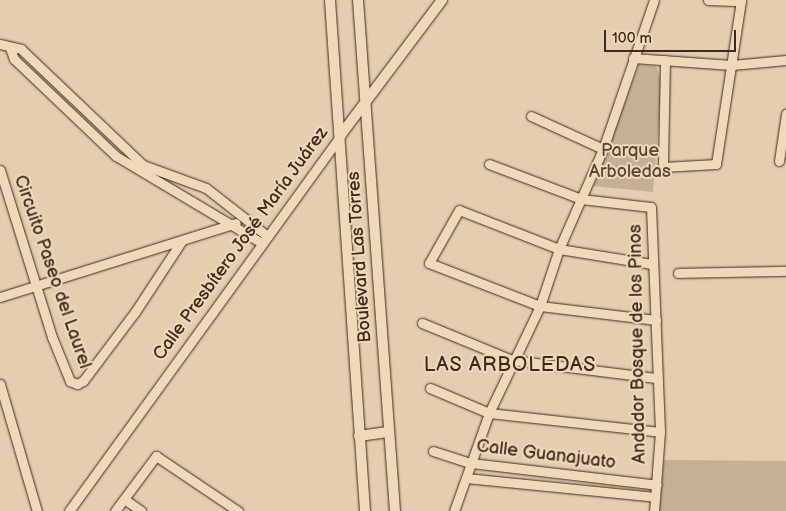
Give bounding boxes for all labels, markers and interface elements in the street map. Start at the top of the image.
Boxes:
scale bar [606,20,738,52]
text: 100 m [612,29,652,48]
street label: Calle Presbítero José María Juárez [148,122,334,366]
park label: Parque Arboledas [589,141,671,183]
street label: Boulevard Las Torres [343,170,377,344]
street label: Circuito Paseo del Laurel [9,172,95,372]
street label: Andador Bosque de los Pinos [625,224,651,464]
district label: LAS ARBOLEDAS [422,353,598,377]
street label: Calle Guanajuato [475,436,617,474]

